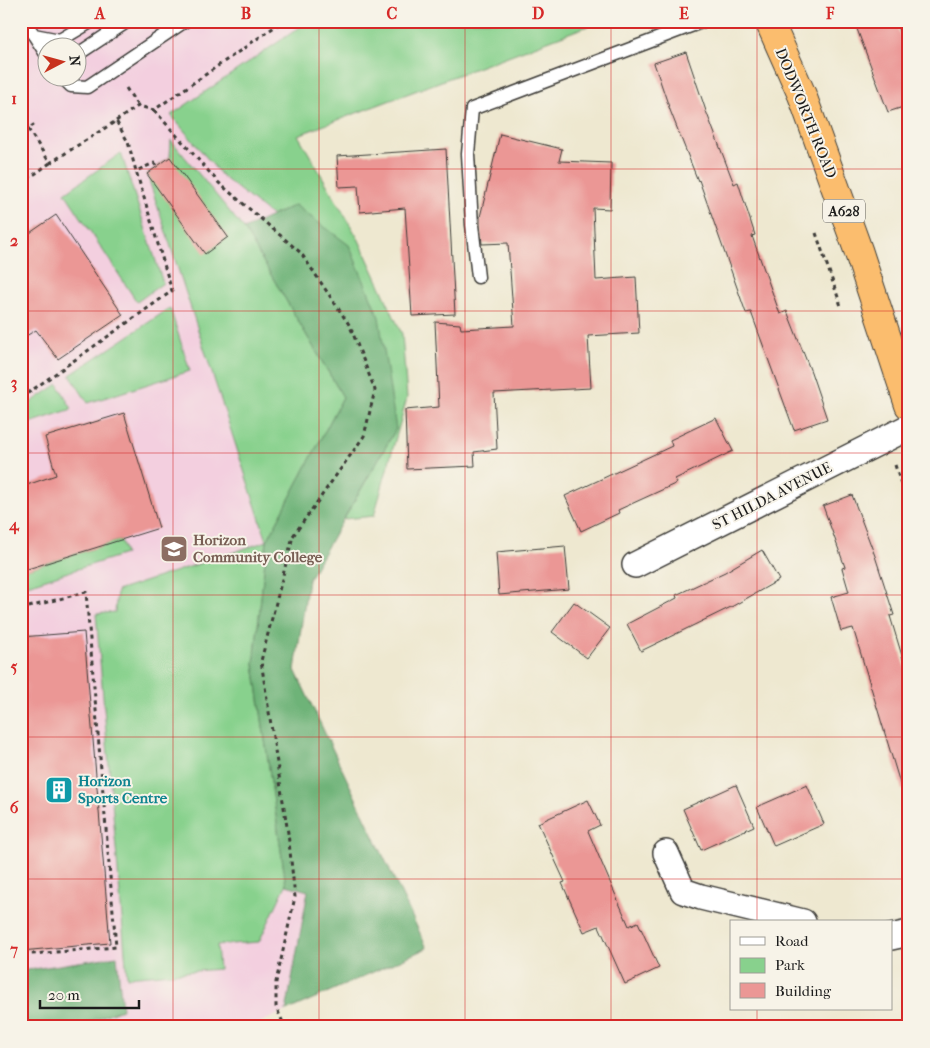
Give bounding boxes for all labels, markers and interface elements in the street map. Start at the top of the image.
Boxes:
text: A [94,4,106,23]
text: B [241,4,251,23]
text: C [387,4,398,23]
text: D [532,4,544,23]
text: E [679,4,689,23]
text: F [825,4,835,23]
north arrow [38,38,88,88]
street label: DODWORTH ROAD [772,45,840,181]
text: N [65,55,83,67]
text: 1 [11,89,17,108]
road number: A628 [823,200,865,222]
text: 2 [10,231,18,250]
text: 3 [11,373,17,393]
street label: ST HILDA AVENUE [709,458,835,534]
text: 4 [8,515,20,535]
place label: Horizon Community College [193,531,323,566]
school or university icon: Horizon Community College [159,534,189,564]
text: 5 [11,657,18,676]
place label: Horizon Sports Centre [78,772,168,807]
building icon: Horizon Sports Centre [44,775,74,805]
text: 6 [10,798,19,817]
legend [730,920,892,1010]
text: Road [775,932,809,950]
text: 7 [9,940,18,959]
text: Park [775,956,805,974]
scale bar [40,978,139,1010]
text: Building [775,982,832,1000]
text: 20 m [48,986,80,1004]

